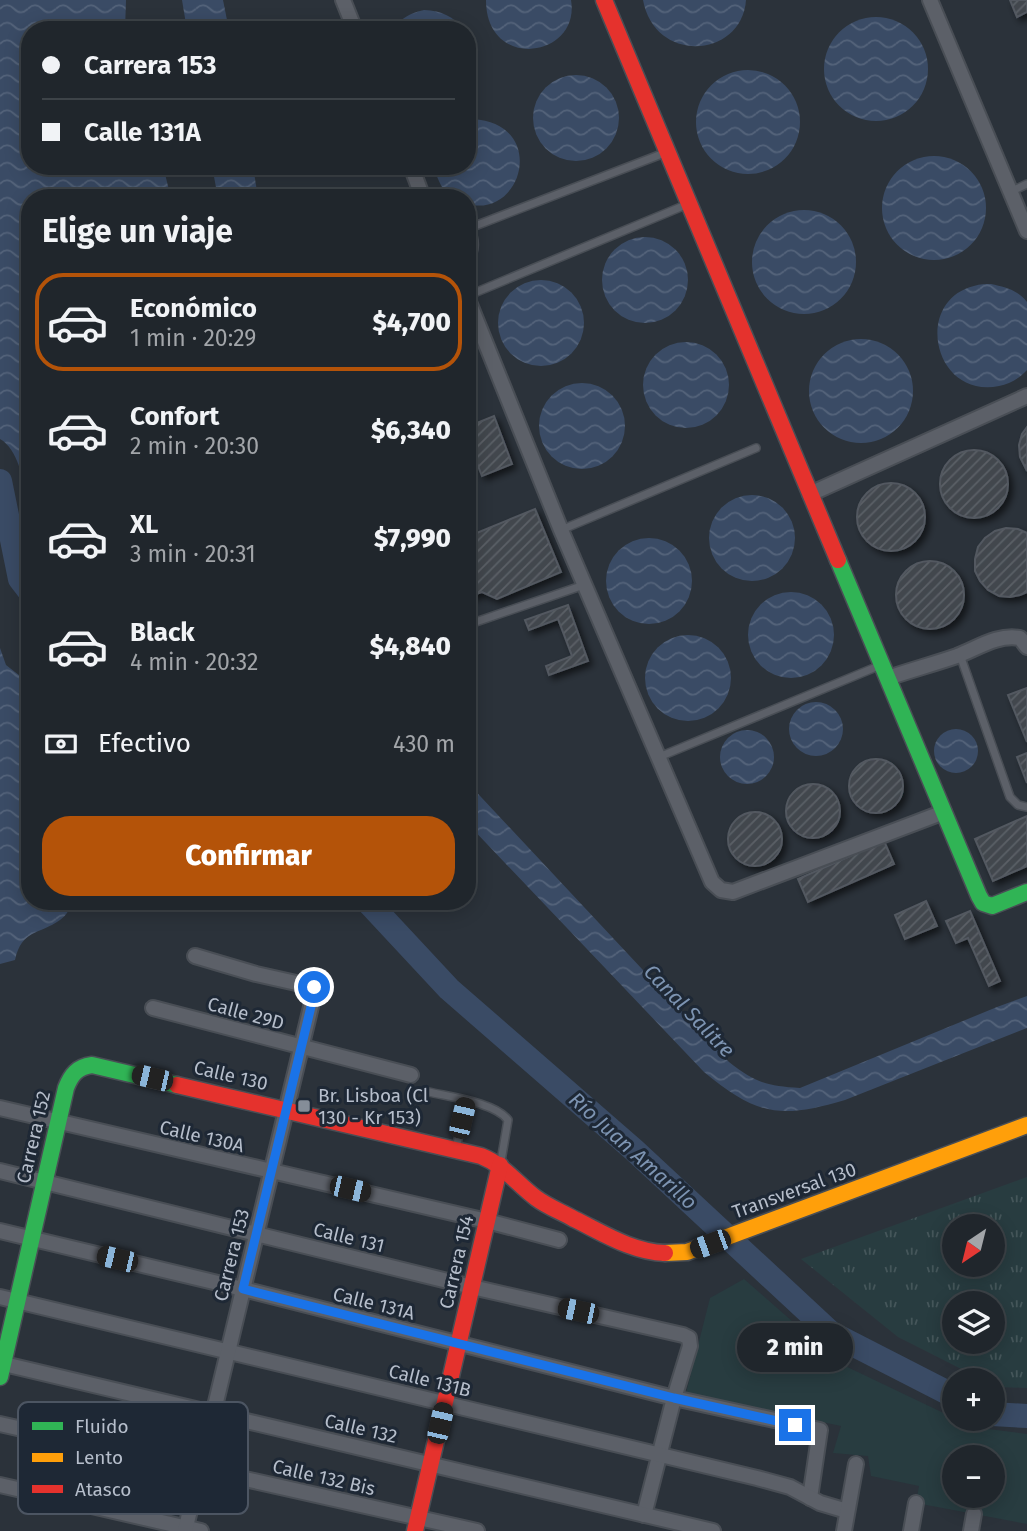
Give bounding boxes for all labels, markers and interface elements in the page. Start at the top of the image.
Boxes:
text: Carrera 153 [84,50,217,81]
text: Calle 131A [84,117,201,148]
text: Elige un viaje [42,212,233,250]
icon: car [46,291,109,354]
text: Económico [130,293,257,324]
text: $4,700 [372,307,451,338]
text: 1 min · 20:29 [130,324,256,352]
icon: car [46,399,109,462]
text: Confort [130,401,219,432]
text: $6,340 [371,415,451,446]
text: 2 min · 20:30 [130,432,259,460]
icon: car [46,507,109,570]
text: XL [130,509,158,540]
text: $7,990 [374,523,451,554]
text: 3 min · 20:31 [130,540,256,568]
icon: car [46,615,109,678]
text: Black [130,617,195,648]
text: $4,840 [370,631,451,662]
text: 4 min · 20:32 [130,648,258,676]
icon: cash [42,725,80,763]
text: Efectivo [98,728,191,759]
text: 430 m [393,730,455,758]
button: Confirmar [42,816,455,896]
water label: Canal Salitre [638,959,740,1063]
route start [298,971,330,1003]
street label: Calle 29D [205,992,287,1035]
street label: Calle 130 [192,1056,270,1095]
car [130,1063,175,1093]
place label: Br. Lisboa (Cl 130 - Kr 153) [318,1084,429,1129]
water label: Río Juan Amarillo [563,1087,703,1215]
street label: Carrera 152 [12,1089,55,1186]
car [448,1095,477,1141]
marker: Br. Lisboa (Cl 130 - Kr 153) [296,1098,312,1114]
street label: Calle 130A [157,1116,247,1157]
street label: Transversal 130 [729,1157,859,1224]
car [328,1174,373,1204]
street label: Carrera 153 [209,1207,254,1304]
street label: Carrera 154 [435,1213,478,1311]
north arrow [942,1214,1004,1278]
map controls [942,1214,1005,1508]
street label: Calle 131 [311,1218,387,1257]
car [687,1227,734,1261]
car [95,1244,140,1274]
street label: Calle 131A [331,1282,417,1325]
button: layers [942,1291,1005,1354]
car [556,1296,601,1326]
callout: 2 min [737,1324,853,1372]
text: 2 min [767,1333,823,1361]
street label: Calle 131B [386,1359,473,1402]
button: + [942,1368,1005,1431]
car [426,1400,455,1446]
legend [18,1402,248,1514]
street label: Calle 132 [322,1409,400,1448]
route end [779,1409,811,1441]
text: Fluido [75,1415,129,1438]
button: − [942,1445,1005,1508]
text: Lento [75,1446,123,1469]
street label: Calle 132 Bis [270,1454,378,1501]
text: Atasco [75,1478,131,1501]

